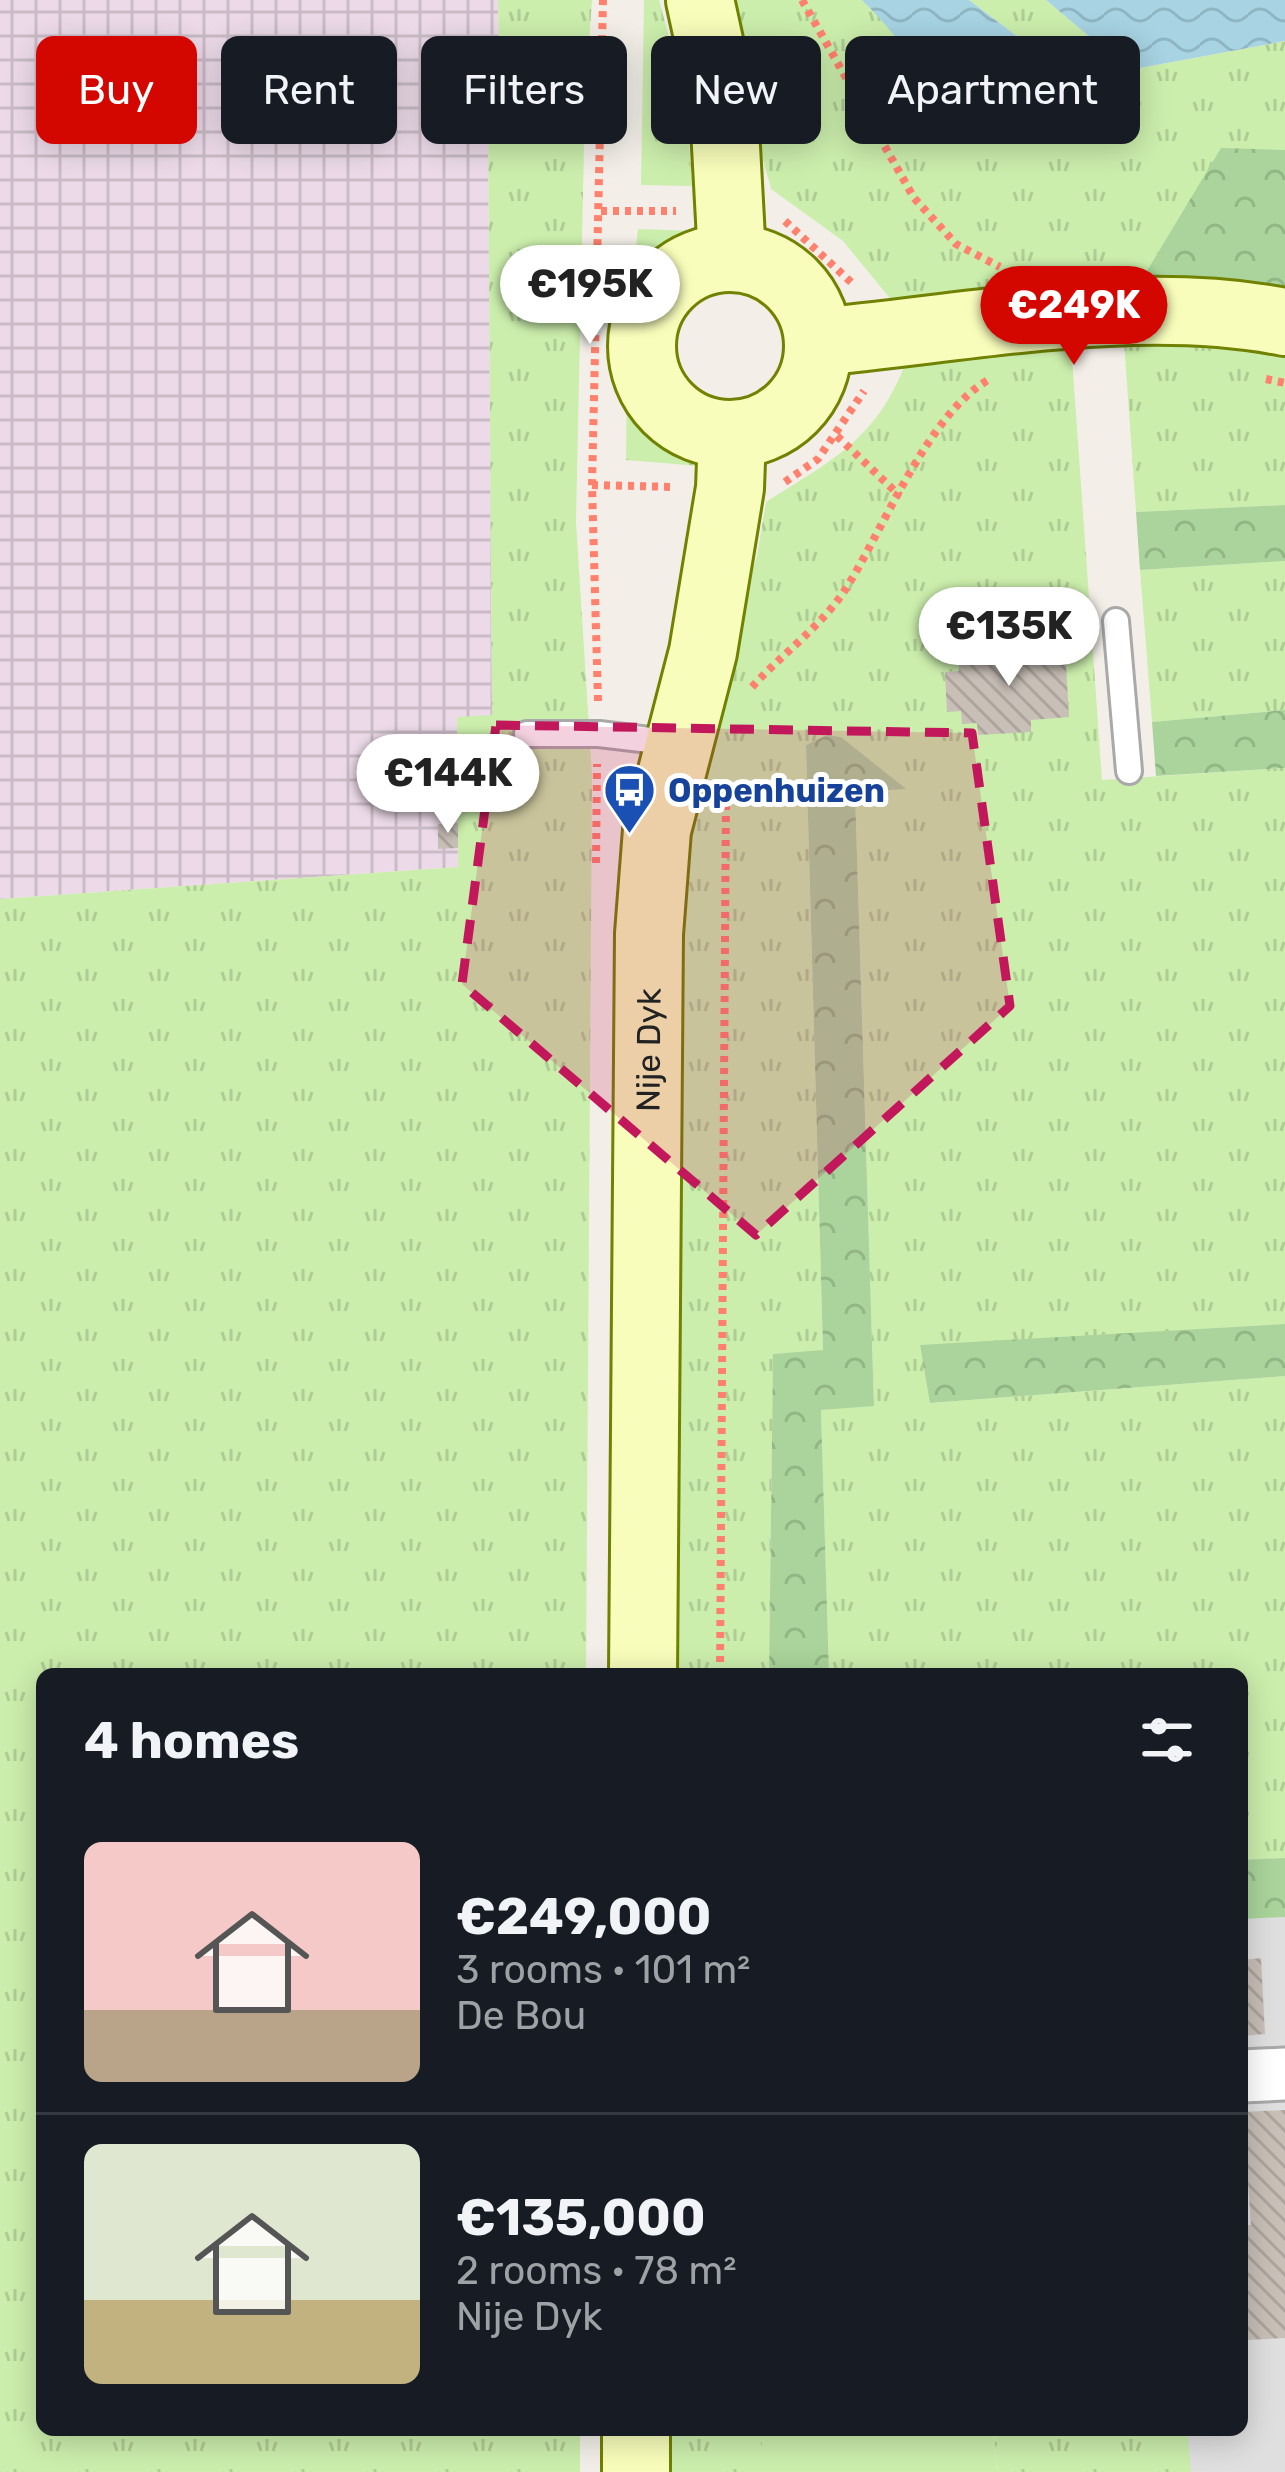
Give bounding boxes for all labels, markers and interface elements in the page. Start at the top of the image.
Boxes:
chip: Buy [36,36,197,144]
chip: Rent [221,36,397,144]
chip: Filters [421,36,627,144]
chip: New [651,36,821,144]
chip: Apartment [845,36,1140,144]
pin: €195K [506,245,674,347]
text: €195K [527,261,653,307]
pin: €249K [990,266,1158,368]
text: €249K [1007,282,1141,328]
pin: €135K [925,587,1093,689]
text: €135K [946,603,1072,649]
pin: €144K [364,734,532,836]
text: €144K [383,750,513,796]
bus stop icon: Oppenhuizen [601,762,657,836]
place label: Oppenhuizen [668,771,885,810]
street label: Nije Dyk [629,988,669,1112]
icon: filters [1134,1707,1200,1773]
text: 4 homes [84,1710,299,1771]
text: €249,000 [456,1886,712,1947]
icon: home [180,1890,324,2034]
text: 3 rooms · 101 m² [456,1947,750,1993]
text: De Bou [456,1993,586,2039]
text: €135,000 [456,2187,706,2248]
icon: home [180,2192,324,2336]
text: 2 rooms · 78 m² [456,2248,737,2294]
text: Nije Dyk [456,2294,602,2340]

